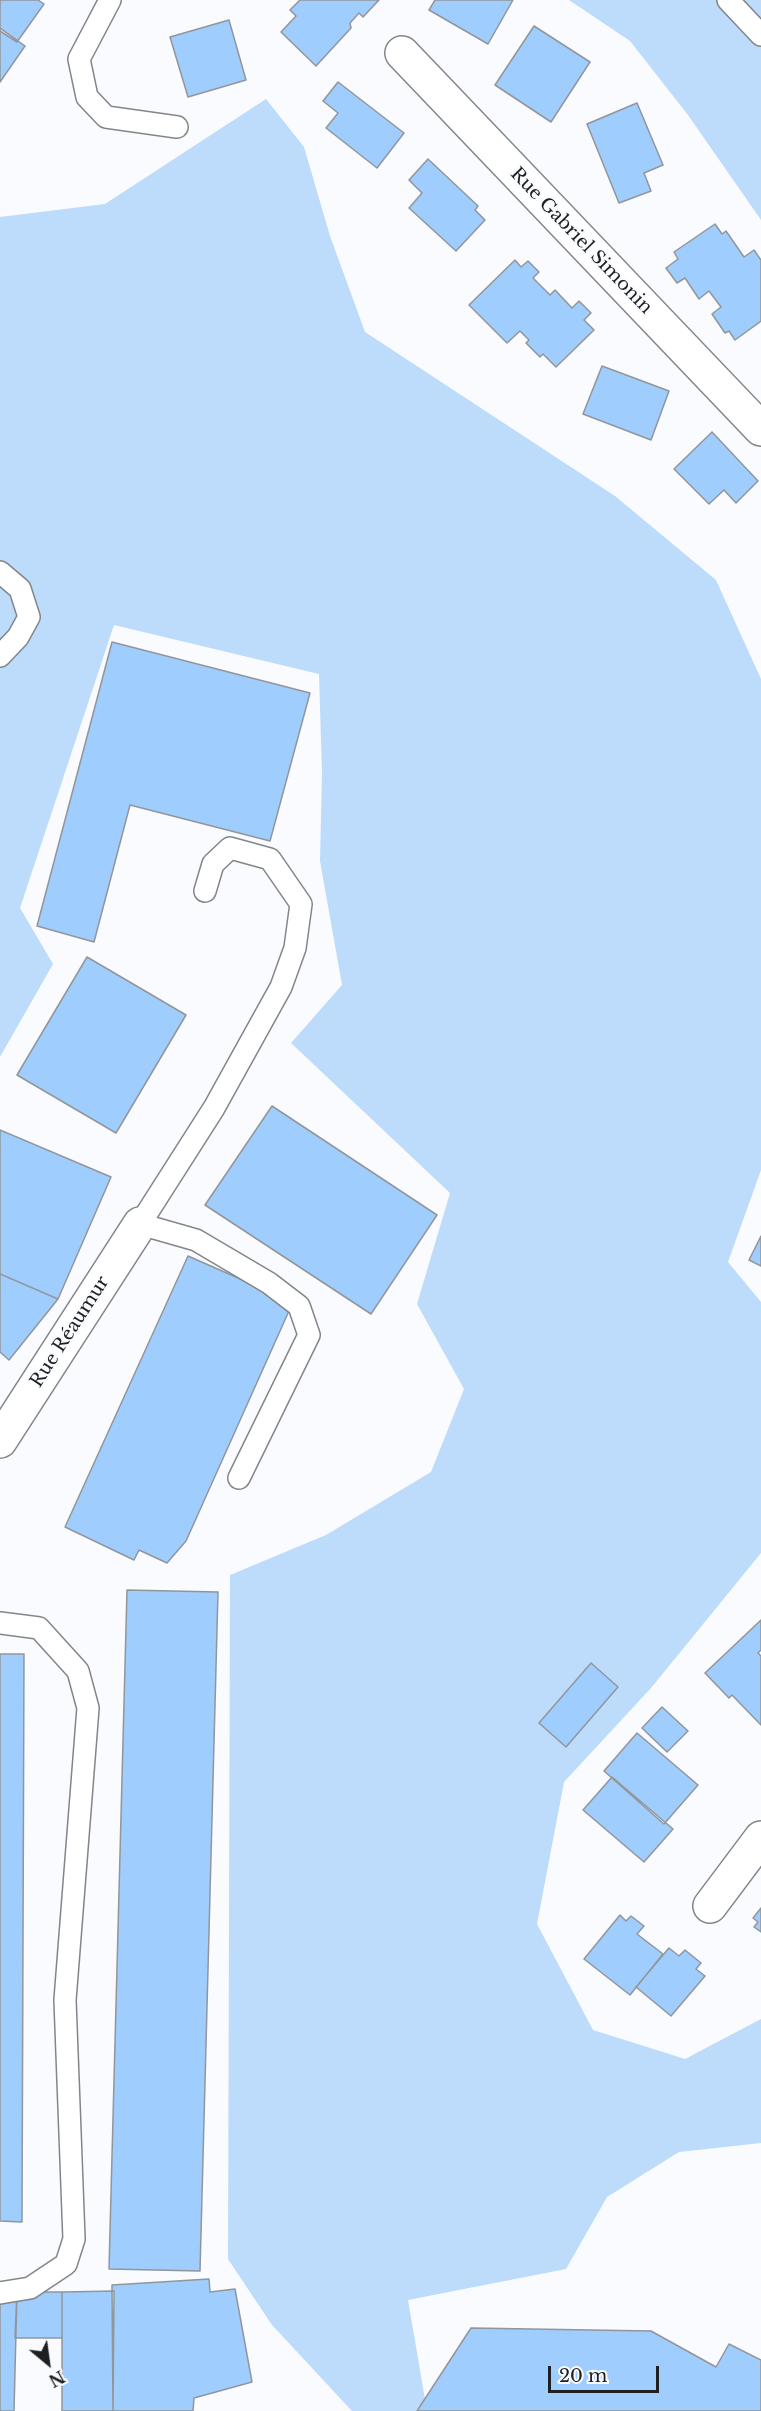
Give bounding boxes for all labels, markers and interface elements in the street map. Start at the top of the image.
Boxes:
street label: Rue Gabriel Simonin [506,163,656,319]
street label: Rue Réaumur [26,1272,114,1392]
north arrow [18,2333,78,2393]
scale bar [551,2354,662,2392]
text: 20 m [559,2365,607,2387]
text: N [45,2366,68,2391]

